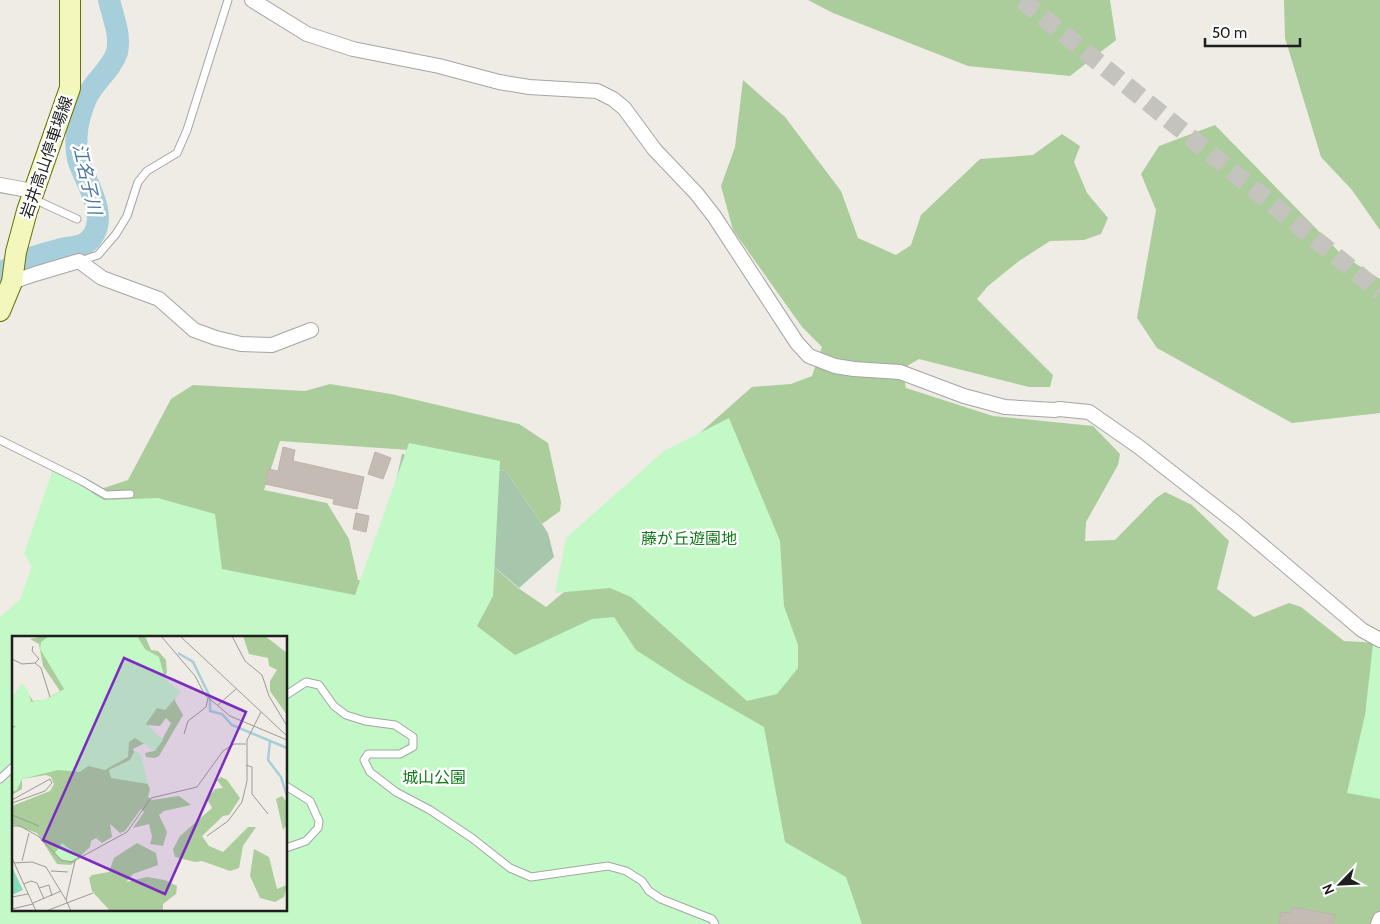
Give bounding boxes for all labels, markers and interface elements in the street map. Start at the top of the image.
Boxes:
scale bar [1205,15,1300,47]
text: 50 m [1212,24,1247,42]
street label: 岩井高山停車場線 [17,94,76,221]
water label: 江名子川 [68,141,106,219]
park label: 藤が丘遊園地 [641,529,737,548]
inset map [12,636,288,912]
park label: 城山公園 [402,768,466,787]
north arrow [1315,859,1365,909]
text: N [1318,881,1338,897]

